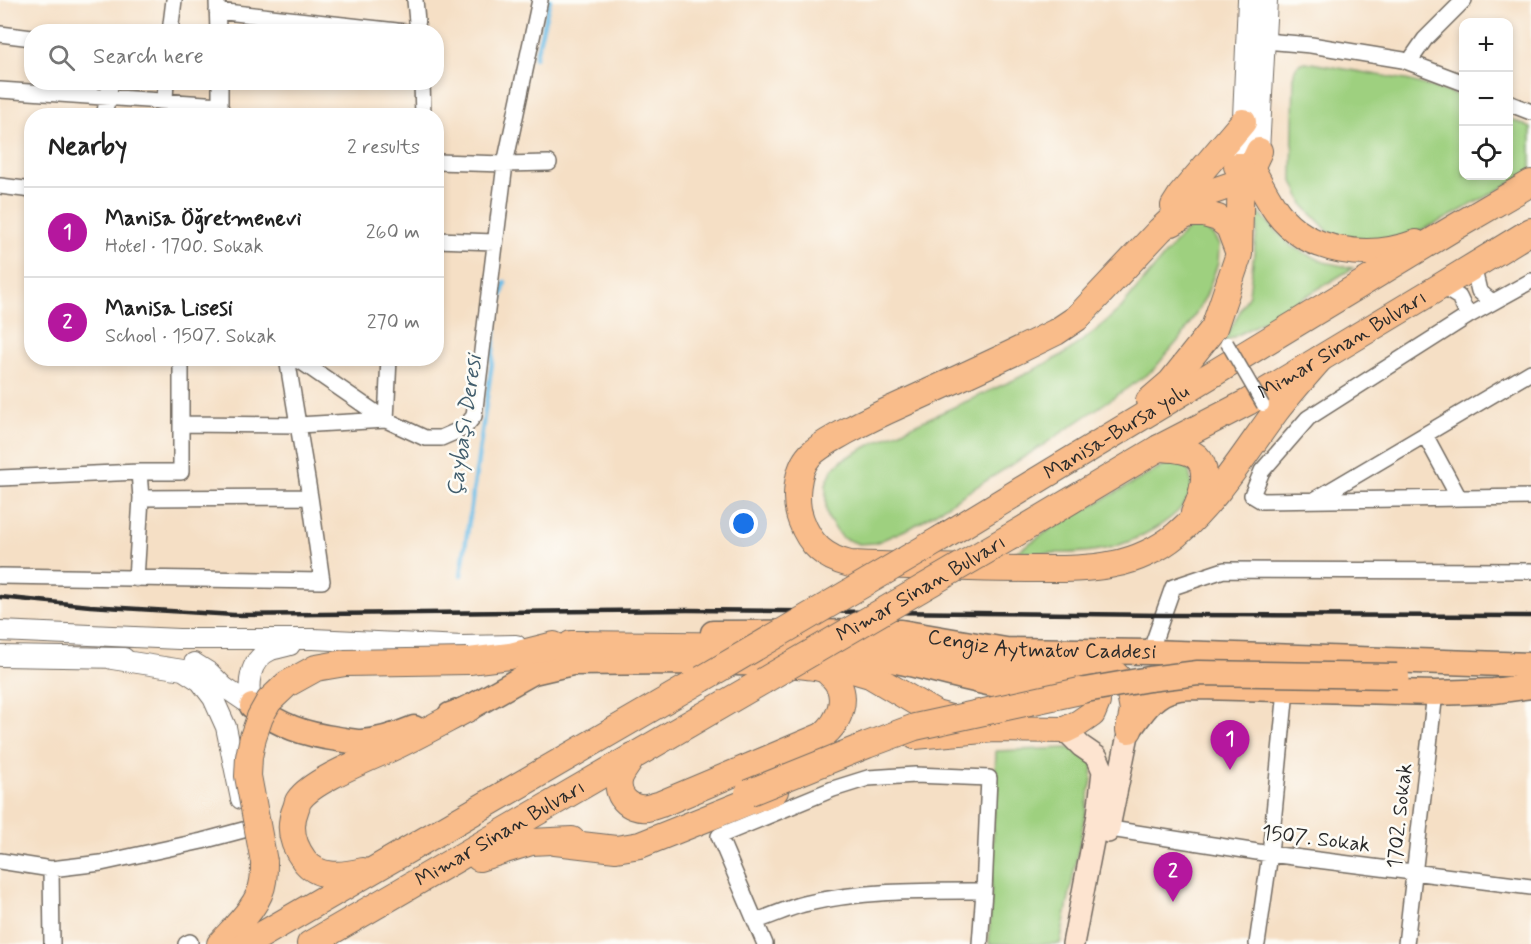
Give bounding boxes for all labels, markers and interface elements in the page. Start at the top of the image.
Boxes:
map controls [1459,18,1513,180]
button: + [1459,18,1513,72]
search box [24,24,444,90]
icon: search [45,41,78,74]
text: Search here [93,43,204,71]
button: − [1459,72,1513,126]
button: locate [1459,126,1513,180]
text: Nearby [48,130,127,164]
text: 2 results [347,134,420,161]
text: Manisa Öğretmenevi [105,205,301,233]
text: 1 [63,219,72,246]
text: 260 m [366,219,420,246]
text: Hotel · 1700. Sokak [105,233,263,260]
street label: Mimar Sinan Bulvarı [1253,284,1432,407]
text: Manisa Lisesi [105,295,233,323]
text: 2 [63,309,72,336]
text: 270 m [367,309,420,336]
text: School · 1507. Sokak [105,323,276,350]
water label: Çaybaşı Deresi [441,351,489,499]
street label: Manisa-Bursa yolu [1039,377,1194,487]
your location [729,509,758,538]
street label: Mimar Sinan Bulvarı [831,528,1011,649]
street label: Cengiz Aytmatov Caddesi [925,623,1157,666]
pin: 1 [1210,720,1250,770]
street label: 1702. Sokak [1381,762,1419,870]
street label: Mimar Sinan Bulvarı [410,773,590,894]
street label: 1507. Sokak [1260,818,1372,860]
pin: 2 [1154,852,1192,902]

